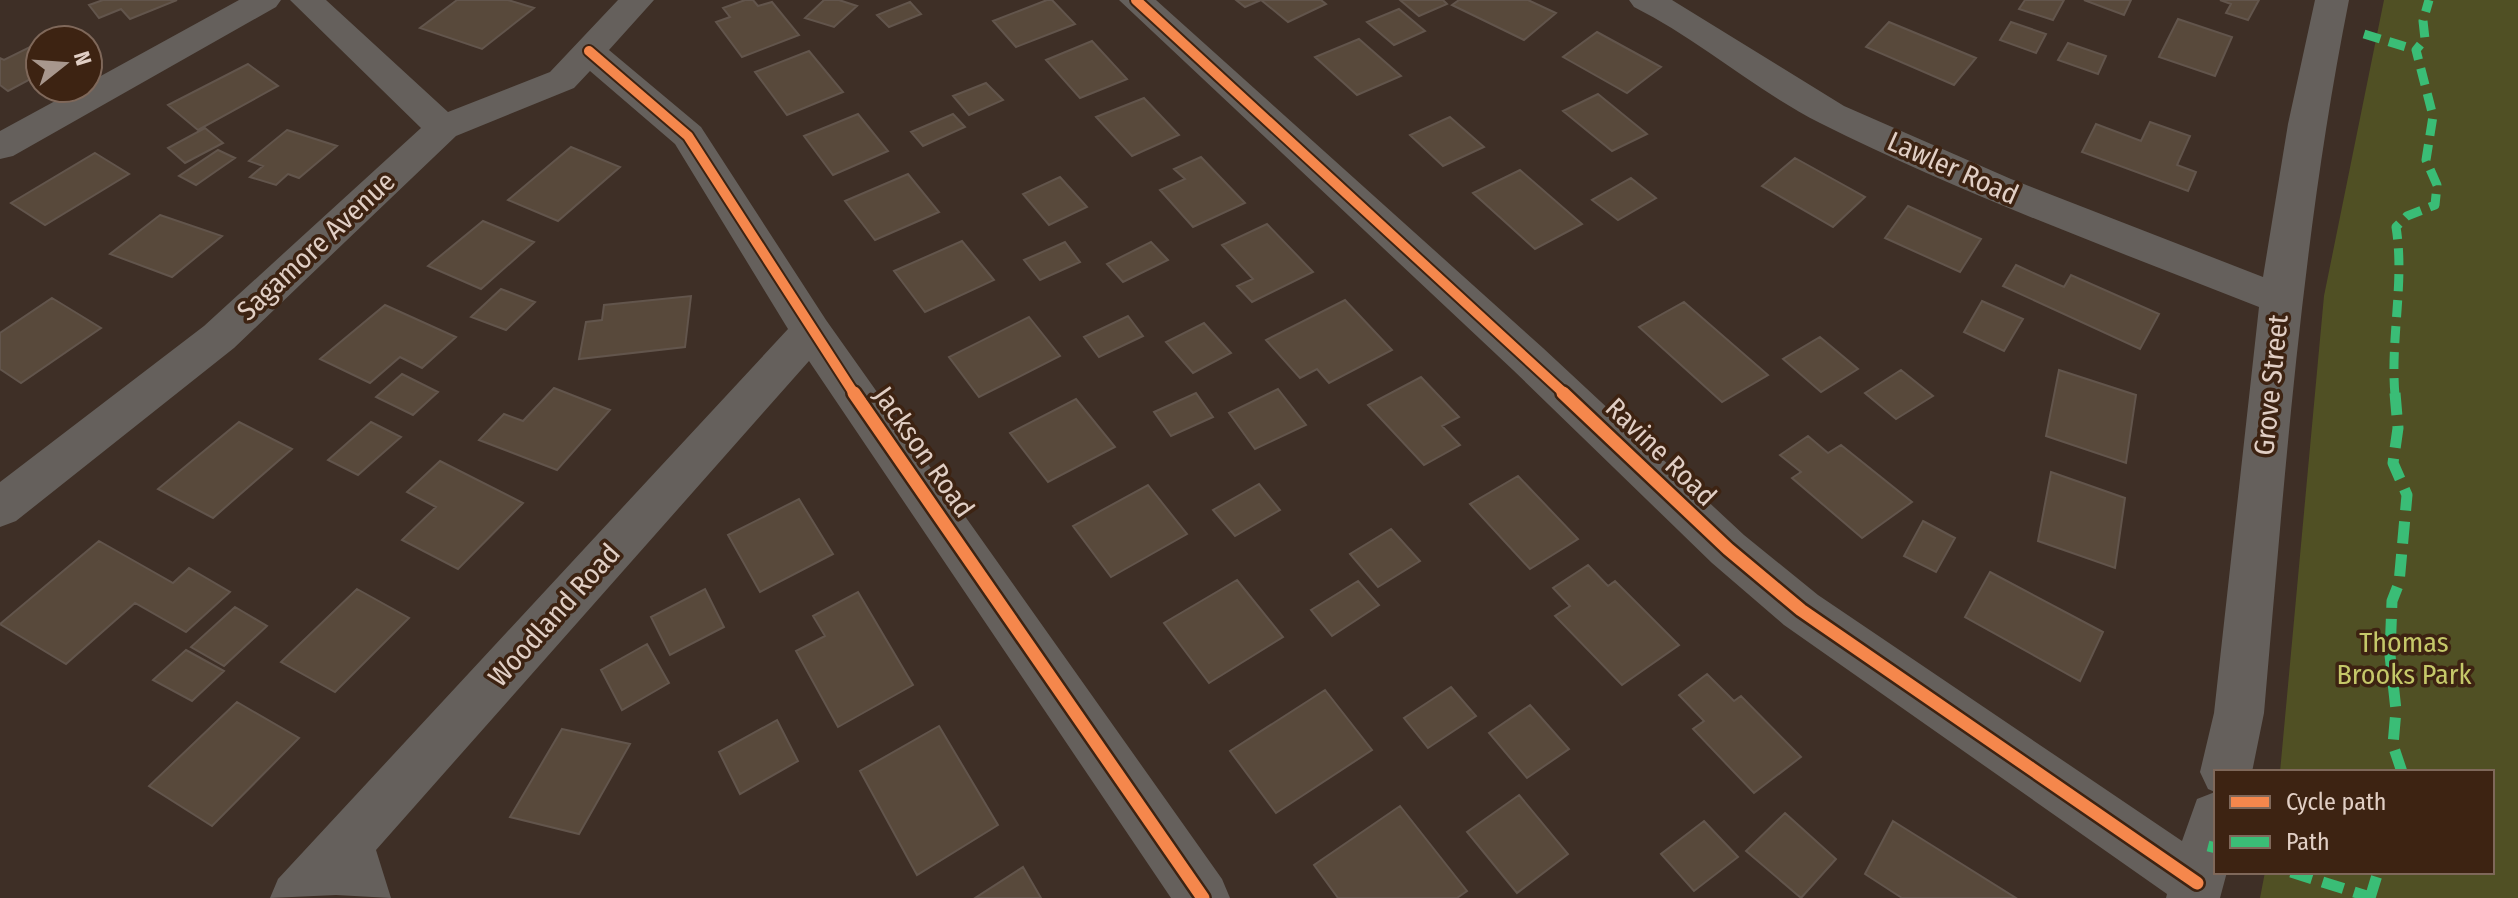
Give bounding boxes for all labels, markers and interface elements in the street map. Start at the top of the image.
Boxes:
north arrow [24,24,104,104]
text: N [68,48,97,69]
street label: Lawler Road [1883,125,2023,211]
street label: Sagamore Avenue [230,165,402,327]
street label: Grove Street [2247,312,2295,457]
street label: Jackson Road [867,380,981,524]
street label: Ravine Road [1599,391,1723,513]
street label: Woodland Road [481,537,627,693]
park label: Thomas Brooks Park [2337,626,2472,691]
legend [2214,770,2494,874]
text: Cycle path [2286,788,2386,816]
text: Path [2286,828,2330,856]

